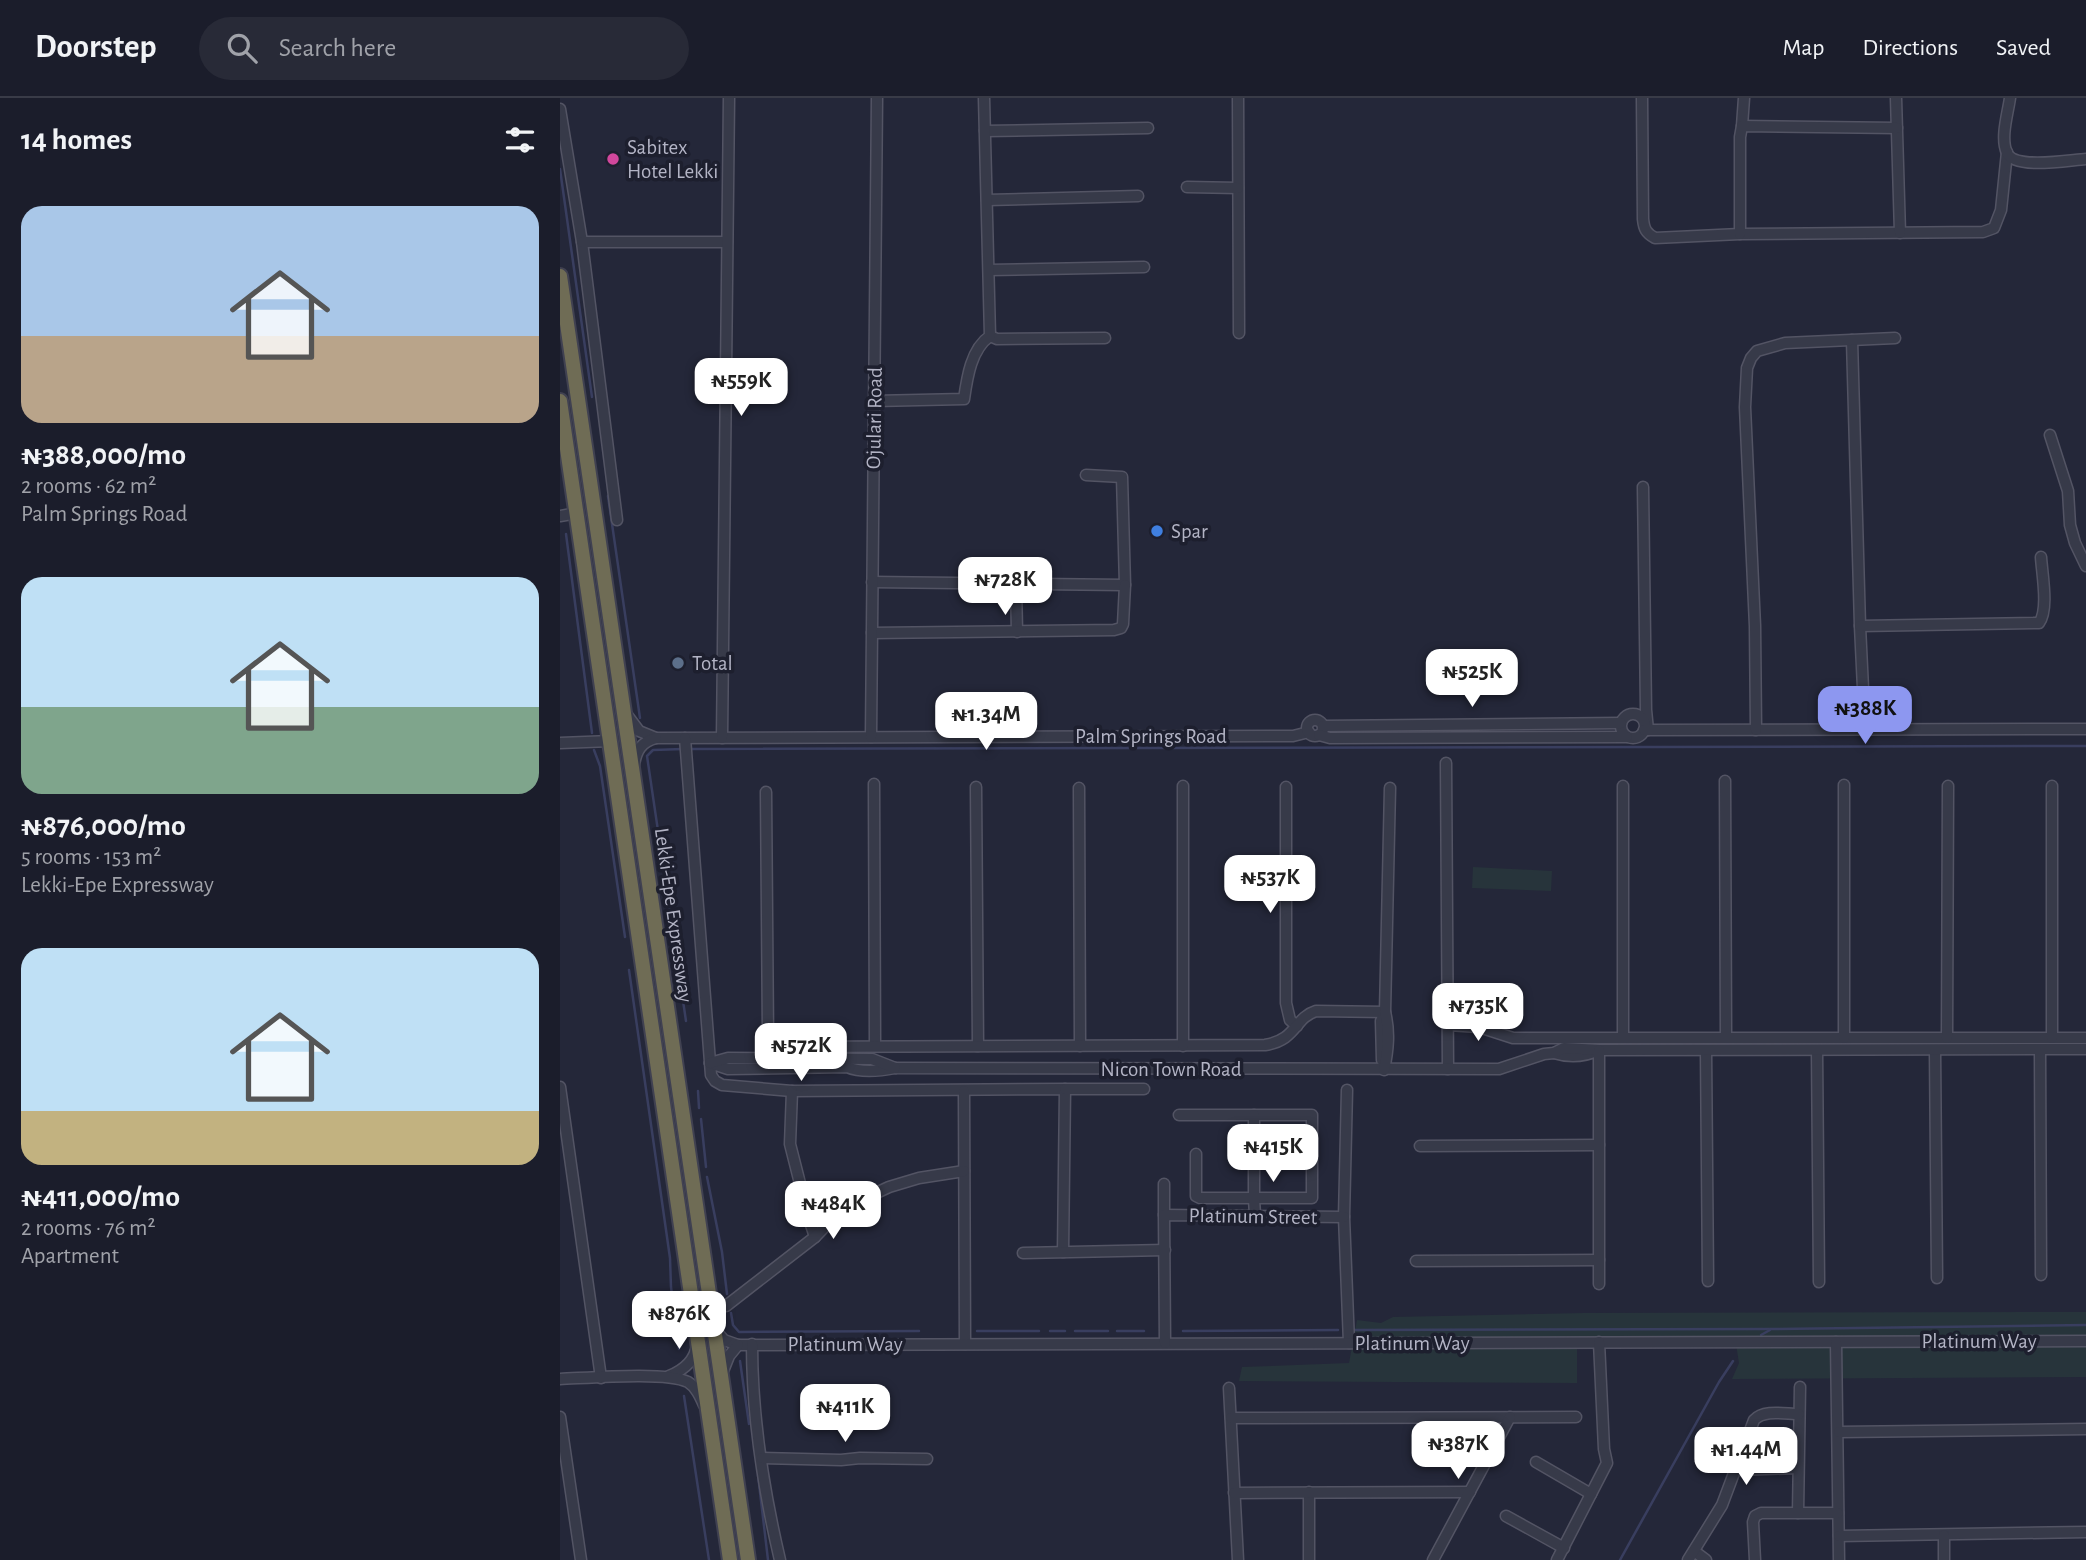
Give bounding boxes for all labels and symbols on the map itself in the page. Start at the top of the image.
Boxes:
place label: Sabitex Hotel Lekki [627,137,718,182]
marker: Sabitex Hotel Lekki [605,151,621,167]
pin: ₦559K [692,358,790,418]
street label: Ojulari Road [863,367,886,469]
place label: Spar [1171,521,1208,542]
marker: Spar [1149,523,1165,539]
pin: ₦728K [956,558,1054,617]
pin: ₦525K [1423,650,1521,709]
place label: Total [692,653,733,674]
marker: Total [670,655,686,671]
pin: ₦388K [1816,686,1914,746]
pin: ₦1.34M [929,692,1043,752]
street label: Palm Springs Road [1075,726,1227,747]
street label: Lekki-Epe Expressway [651,826,696,1004]
pin: ₦537K [1221,856,1319,915]
pin: ₦735K [1429,984,1527,1043]
pin: ₦572K [752,1024,850,1083]
street label: Nicon Town Road [1100,1059,1242,1080]
pin: ₦415K [1224,1124,1322,1184]
pin: ₦484K [784,1182,882,1241]
street label: Platinum Street [1189,1205,1318,1228]
pin: ₦876K [630,1292,728,1351]
street label: Platinum Way [1921,1331,2037,1352]
street label: Platinum Way [1354,1333,1470,1354]
street label: Platinum Way [787,1334,903,1355]
pin: ₦411K [796,1384,894,1444]
pin: ₦387K [1409,1422,1507,1481]
pin: ₦1.44M [1689,1428,1803,1487]

